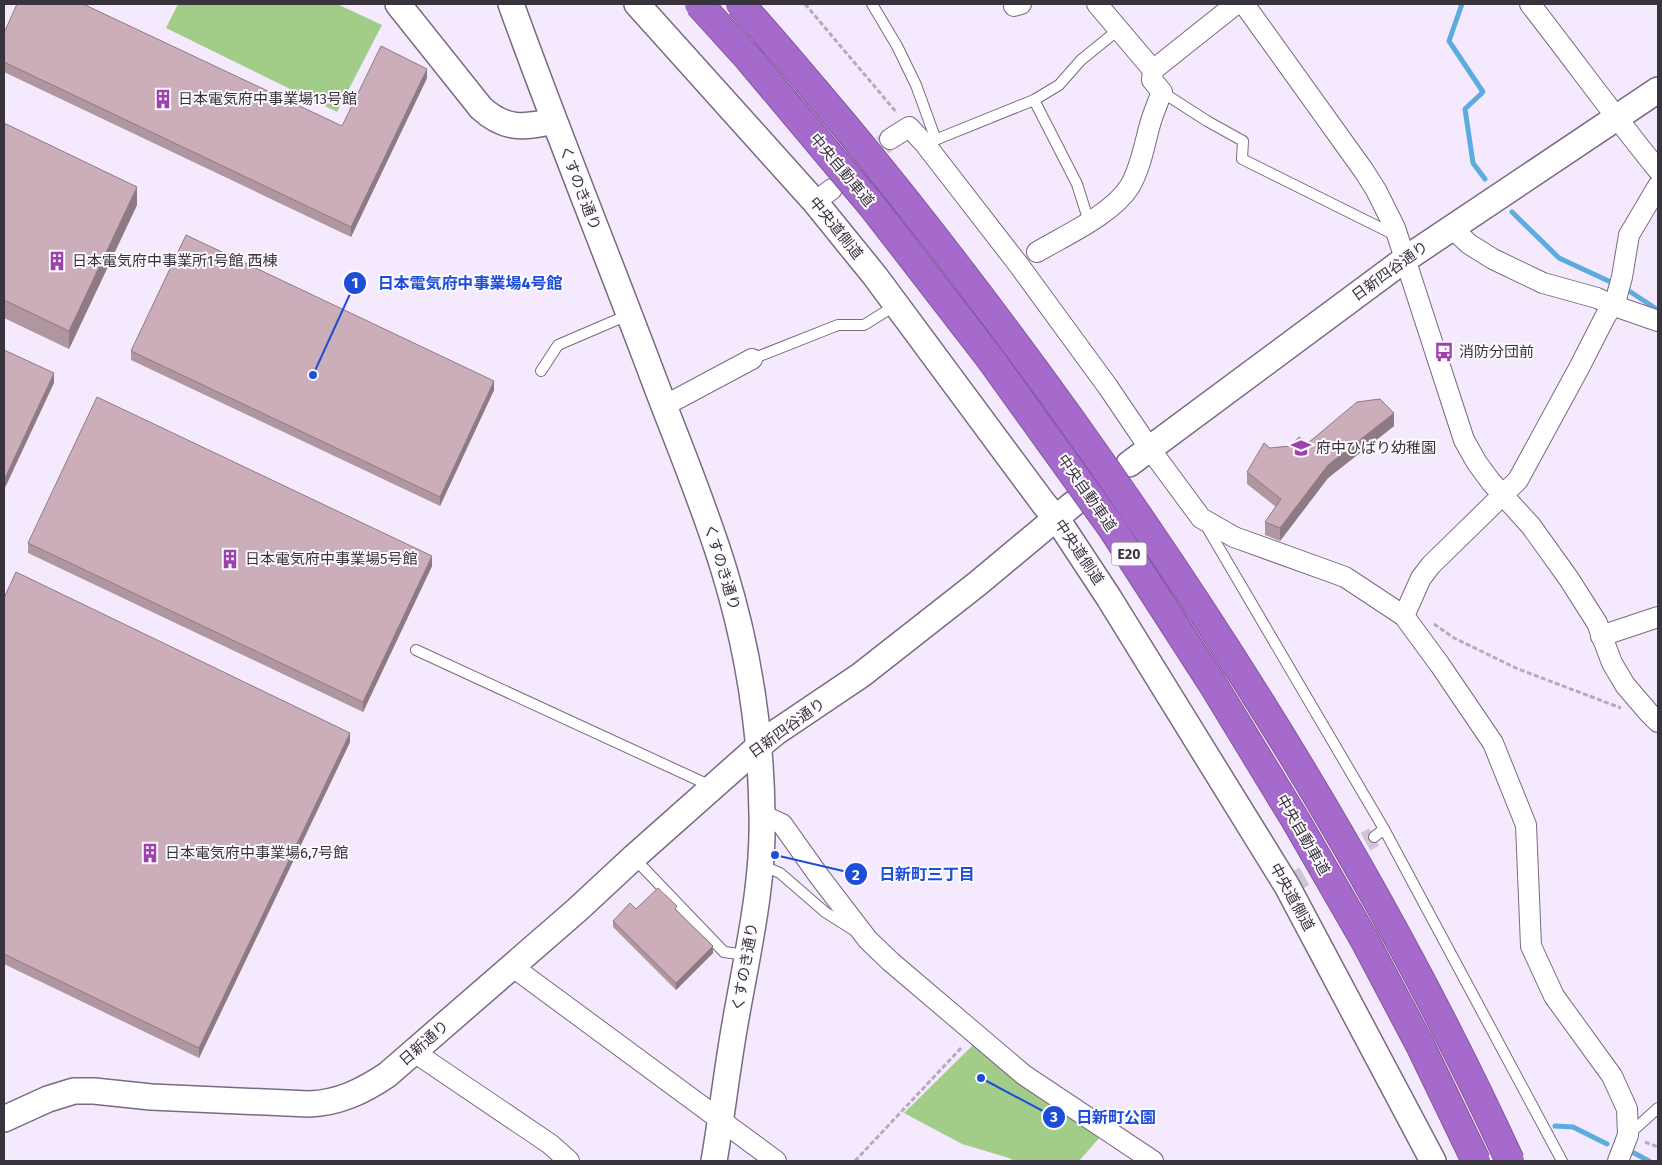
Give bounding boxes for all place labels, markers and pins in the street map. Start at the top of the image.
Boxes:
building icon: 日本電気府中事業場13号館 [152,88,174,110]
place label: 日本電気府中事業場13号館 [178,90,357,108]
building icon: 日本電気府中事業所1号館 西棟 [46,250,68,272]
place label: 日本電気府中事業所1号館 西棟 [72,252,277,270]
callout: 日本電気府中事業場4号館 [342,268,572,299]
bus stop icon: 消防分団前 [1433,341,1455,363]
place label: 消防分団前 [1459,343,1534,361]
school or university icon: 府中ひばり幼稚園 [1290,437,1312,459]
place label: 府中ひばり幼稚園 [1316,439,1436,457]
building icon: 日本電気府中事業場5号館 [219,548,241,570]
place label: 日本電気府中事業場5号館 [245,550,418,568]
building icon: 日本電気府中事業場6,7号館 [139,842,161,864]
place label: 日本電気府中事業場6,7号館 [165,844,348,862]
callout: 日新町三丁目 [844,859,985,890]
callout: 日新町公園 [1041,1102,1166,1133]

